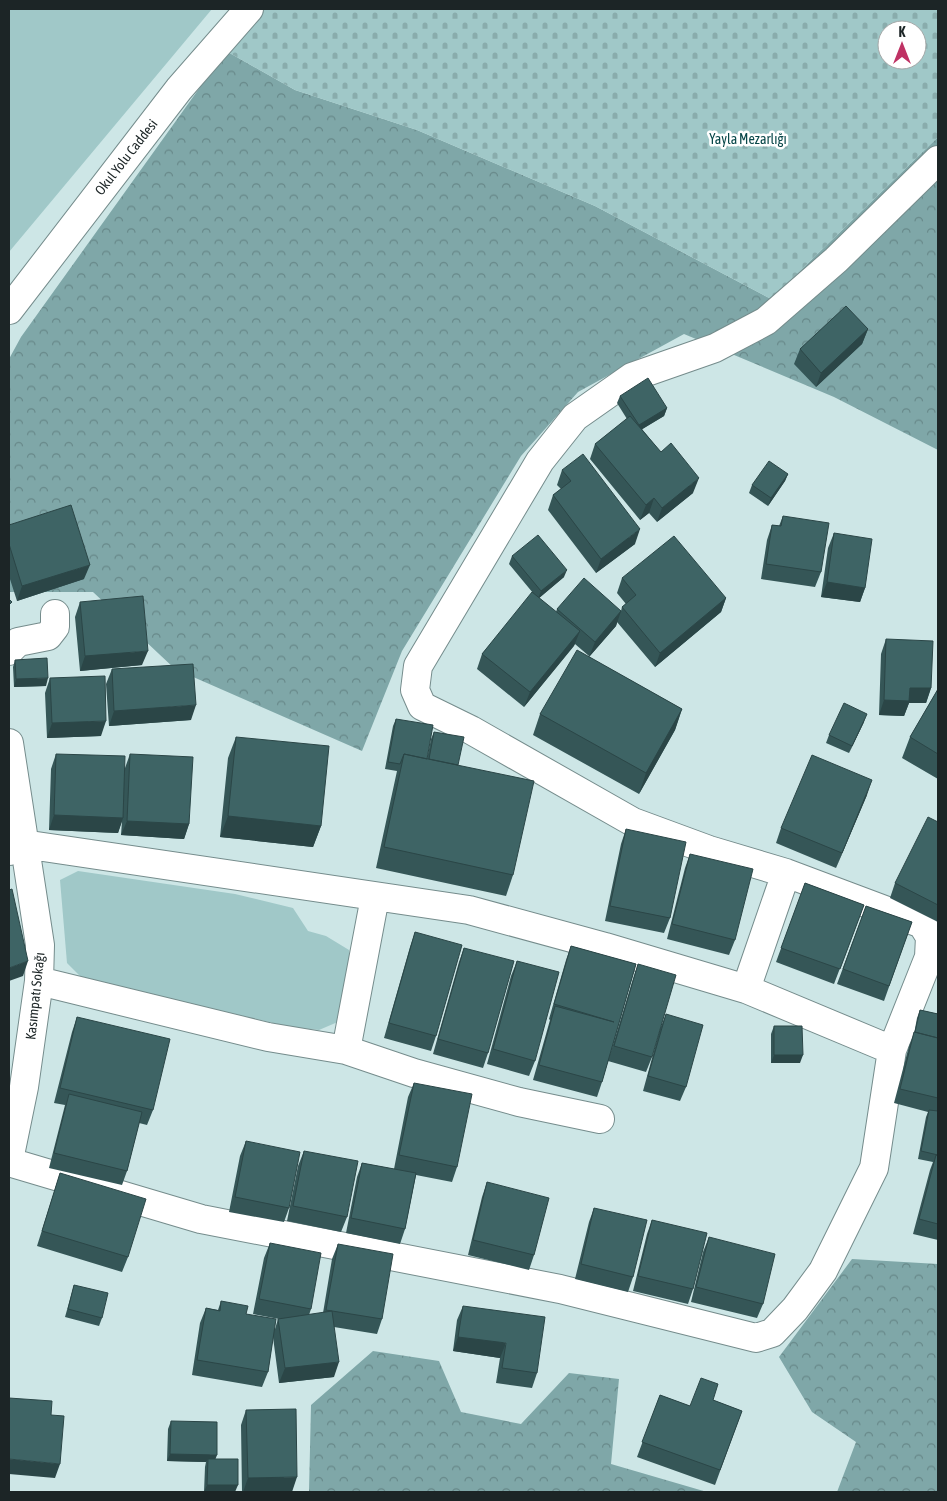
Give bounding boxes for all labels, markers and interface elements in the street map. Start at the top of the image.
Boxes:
north arrow [877,20,927,70]
text: K [899,24,906,40]
street label: Okul Yolu Caddesi [91,116,161,198]
park label: Yayla Mezarlığı [709,131,787,147]
street label: Kasımpatı Sokağı [22,951,48,1041]

